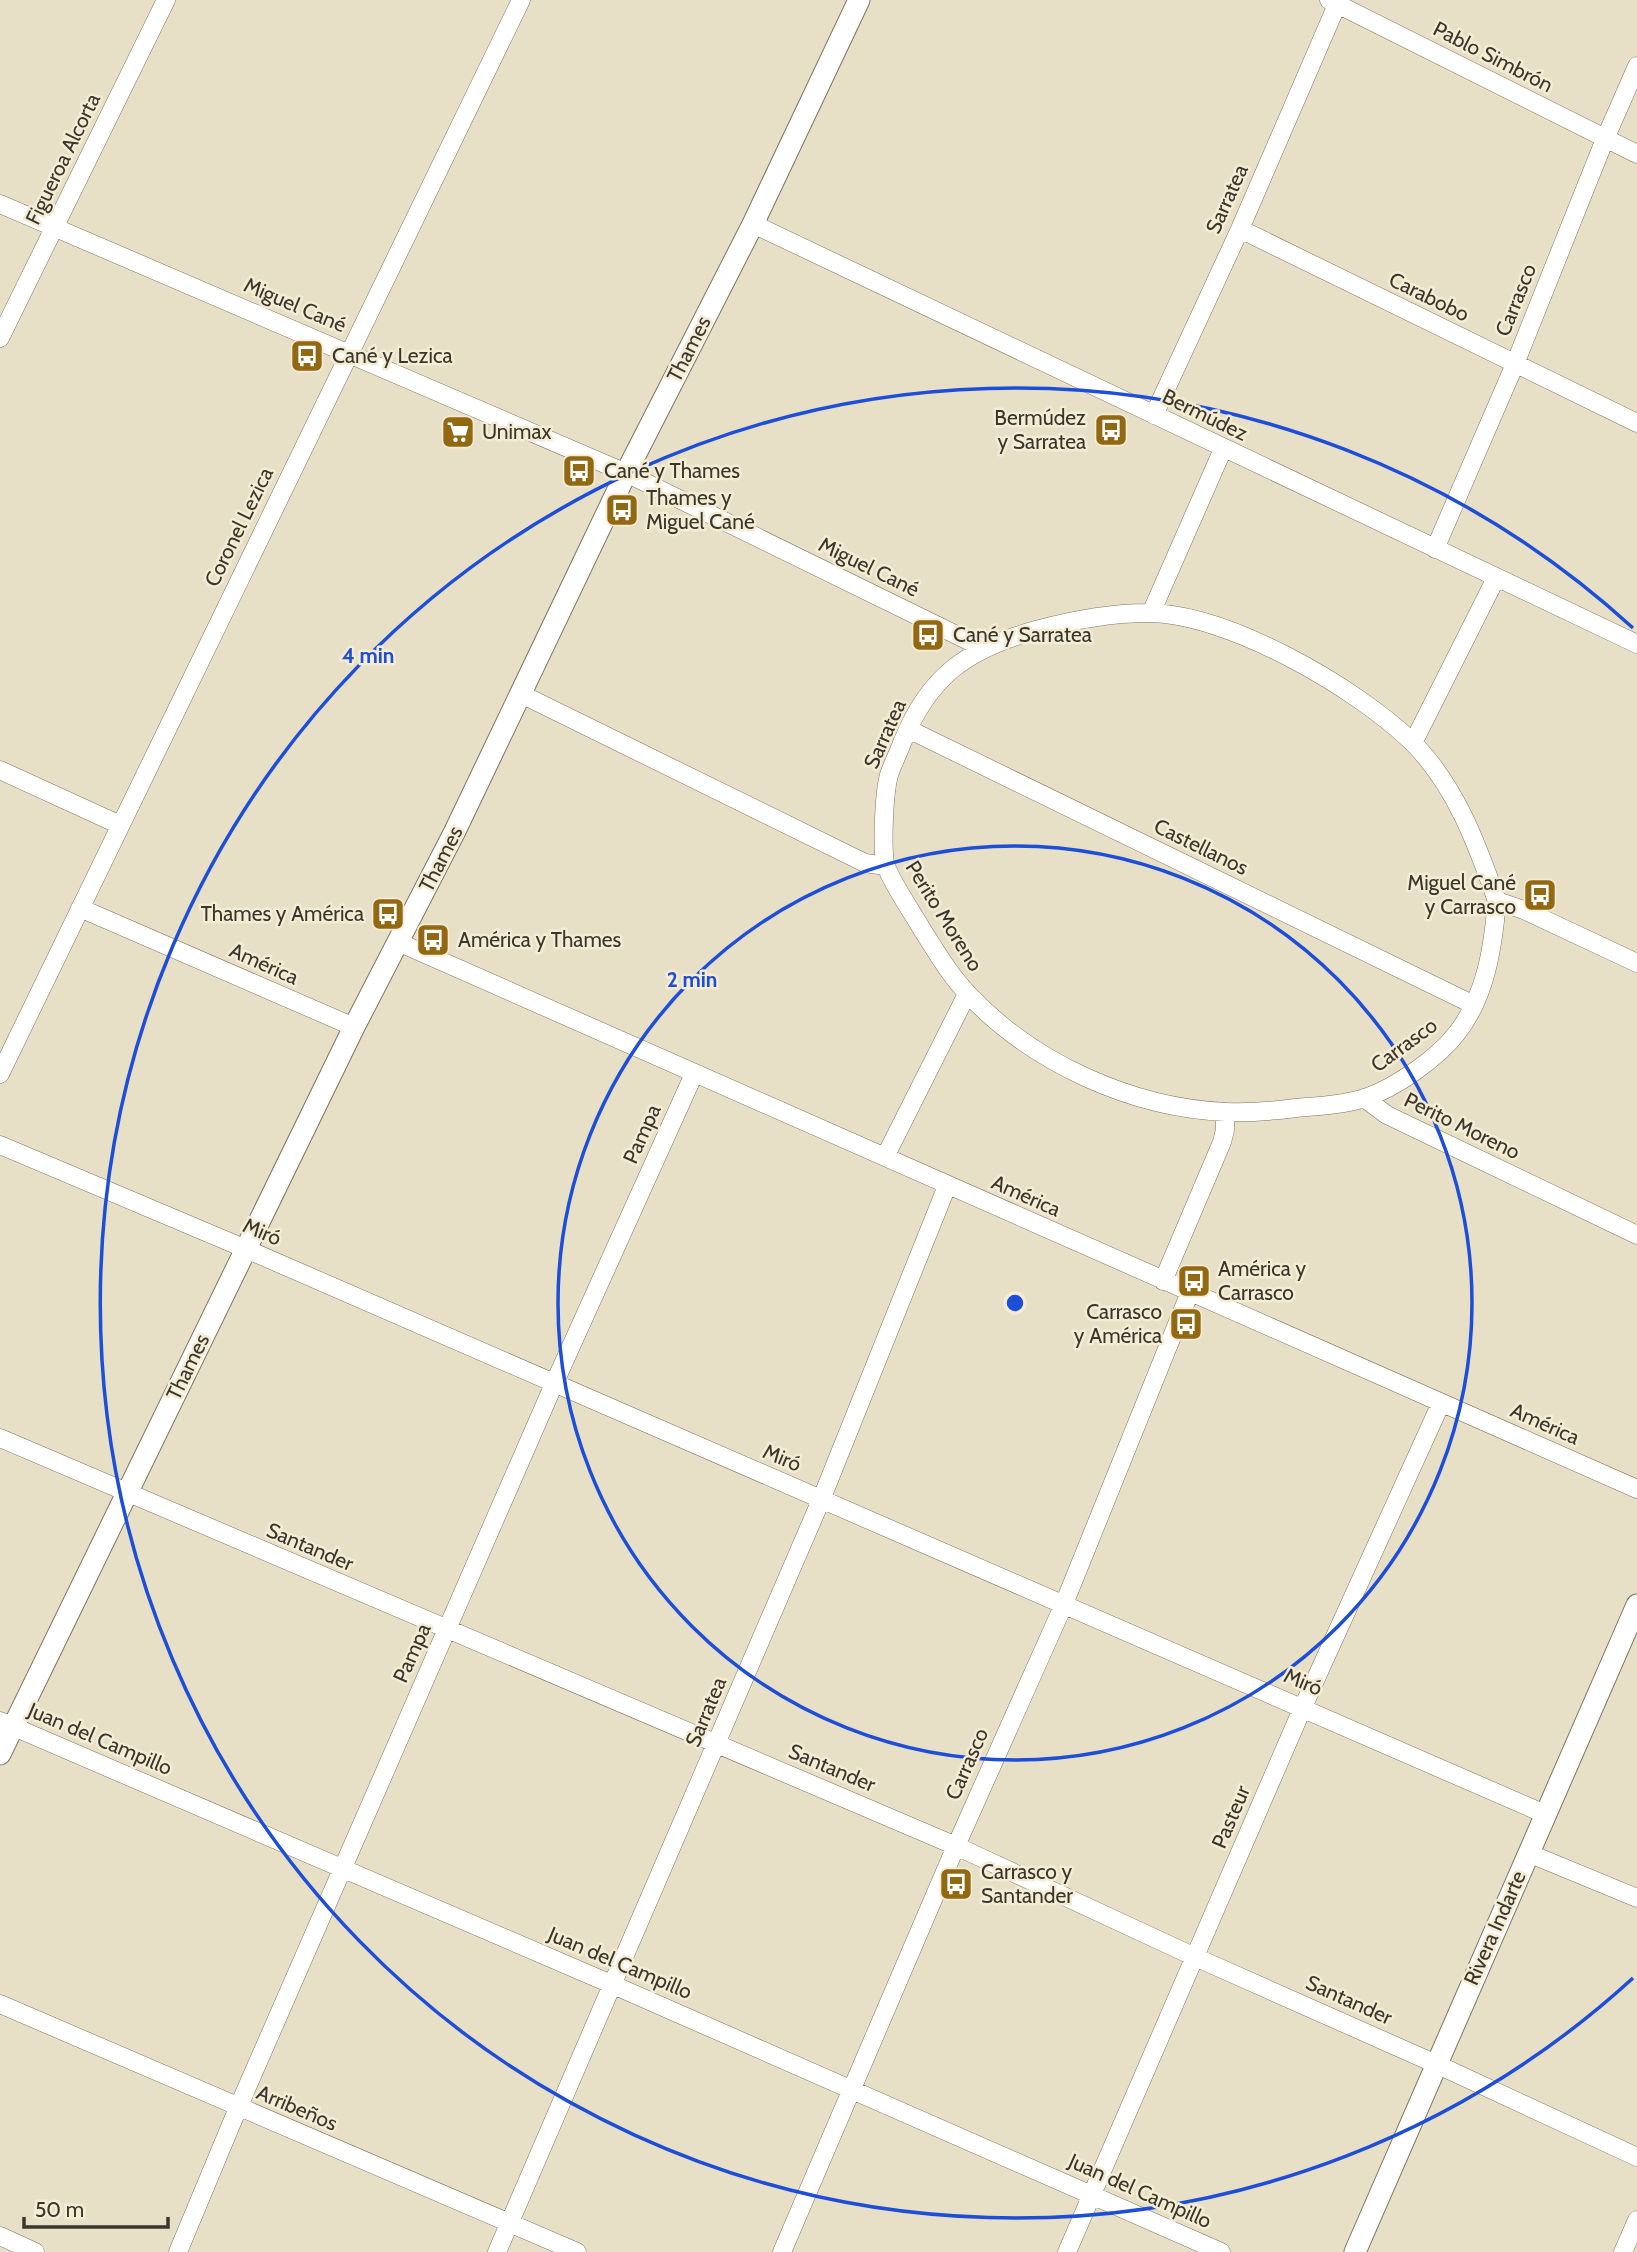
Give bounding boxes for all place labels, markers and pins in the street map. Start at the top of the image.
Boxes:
bus stop icon: Cané y Lezica [288,337,326,375]
place label: Cané y Lezica [332,343,453,368]
place label: Bermúdez y Sarratea [994,405,1086,454]
bus stop icon: Bermúdez y Sarratea [1092,411,1130,449]
supermarket icon: Unimax [439,413,477,451]
place label: Unimax [482,419,552,444]
bus stop icon: Cané y Thames [560,452,598,490]
place label: Cané y Thames [604,458,740,483]
place label: Thames y Miguel Cané [646,485,755,534]
bus stop icon: Thames y Miguel Cané [603,491,641,529]
bus stop icon: Cané y Sarratea [909,616,947,654]
place label: Cané y Sarratea [953,622,1092,647]
place label: Miguel Cané y Carrasco [1407,870,1516,919]
bus stop icon: Miguel Cané y Carrasco [1521,876,1559,914]
bus stop icon: Thames y América [369,895,407,933]
place label: Thames y América [201,901,364,926]
bus stop icon: América y Thames [414,921,452,959]
place label: América y Thames [458,927,622,952]
place label: América y Carrasco [1218,1256,1307,1305]
bus stop icon: América y Carrasco [1175,1262,1213,1300]
centre of rings [1003,1291,1027,1315]
place label: Carrasco y América [1074,1299,1162,1348]
bus stop icon: Carrasco y América [1167,1305,1205,1343]
place label: Carrasco y Santander [981,1859,1073,1908]
bus stop icon: Carrasco y Santander [937,1865,975,1903]

